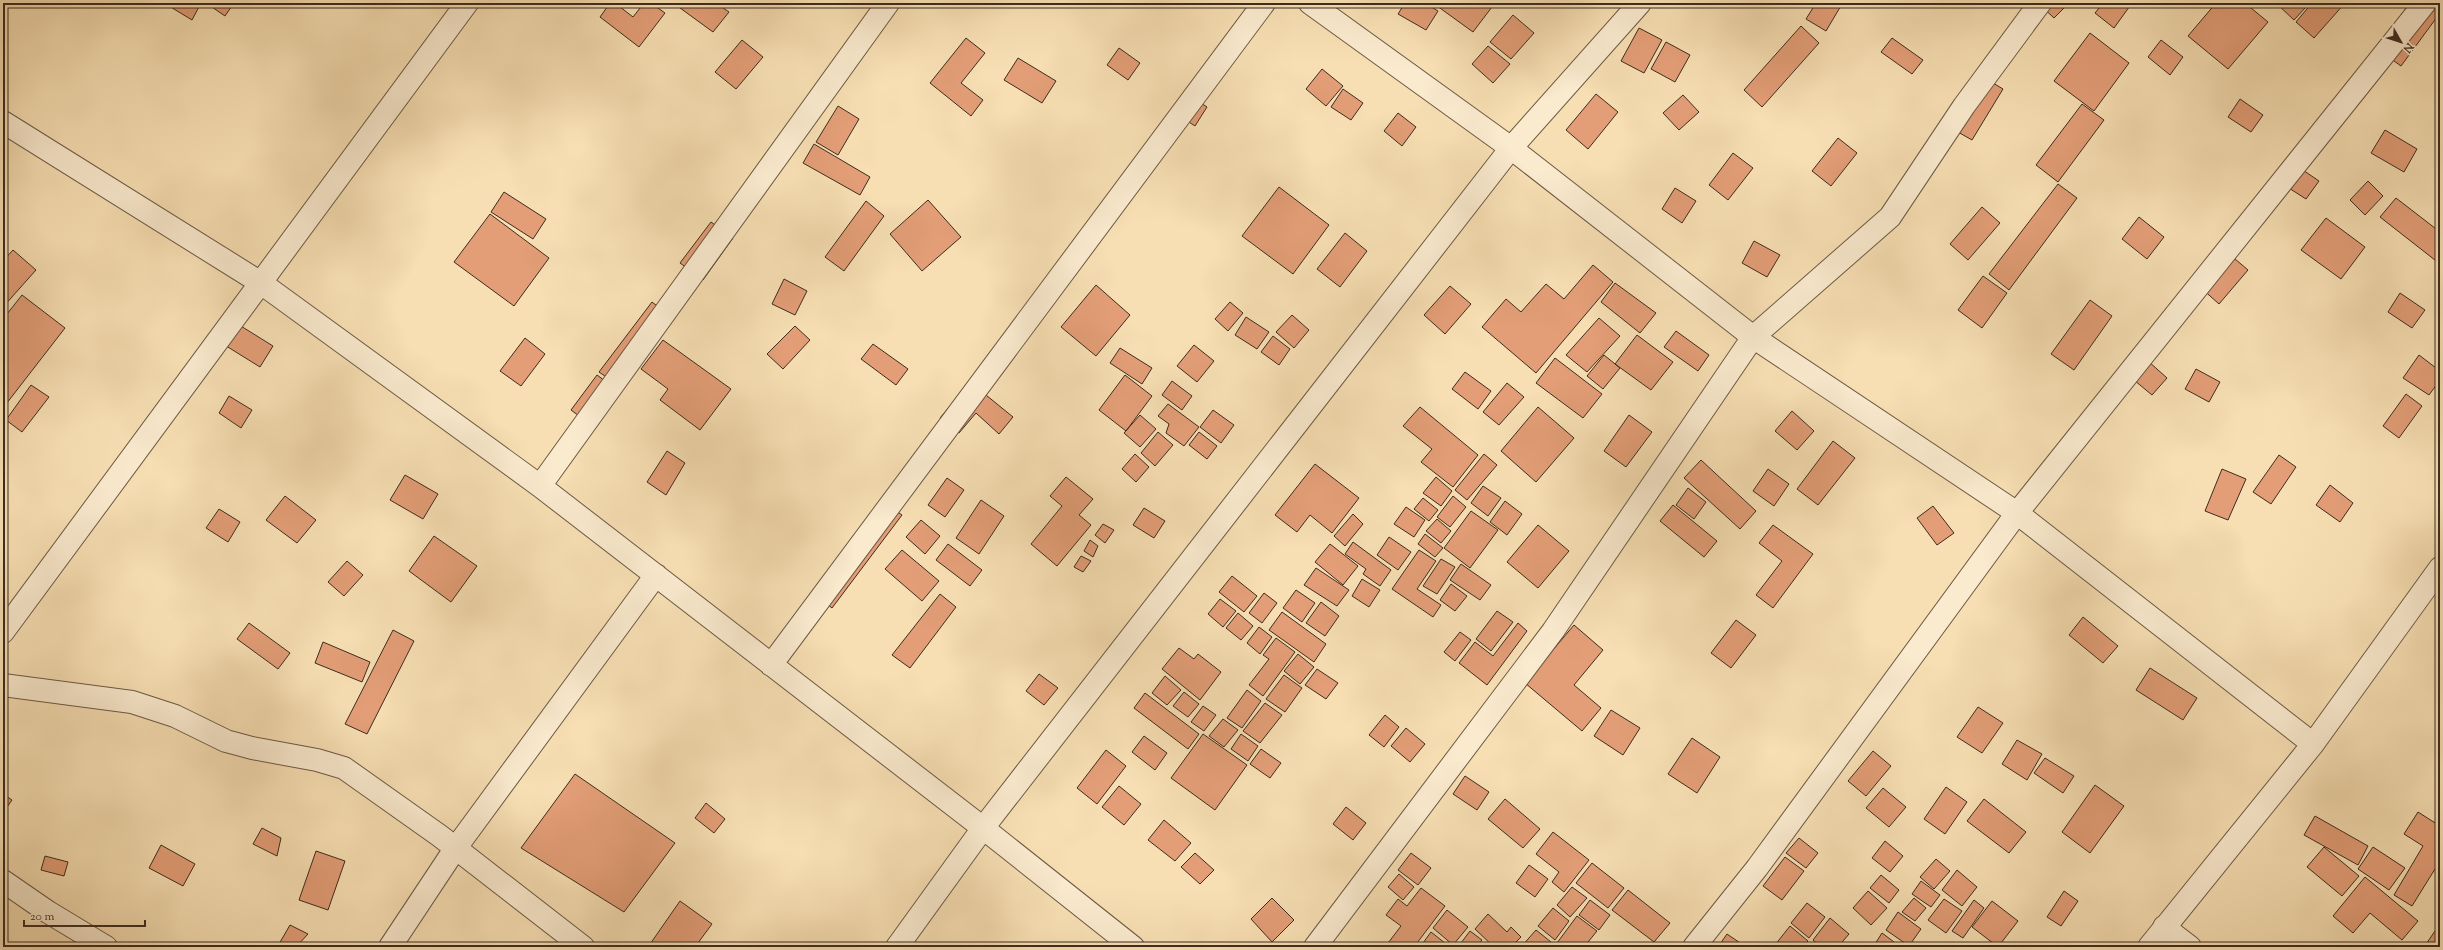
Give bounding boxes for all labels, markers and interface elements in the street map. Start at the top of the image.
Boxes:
north arrow [2381,22,2421,62]
text: N [2399,38,2418,56]
scale bar [24,902,145,928]
text: 20 m [30,908,55,926]

